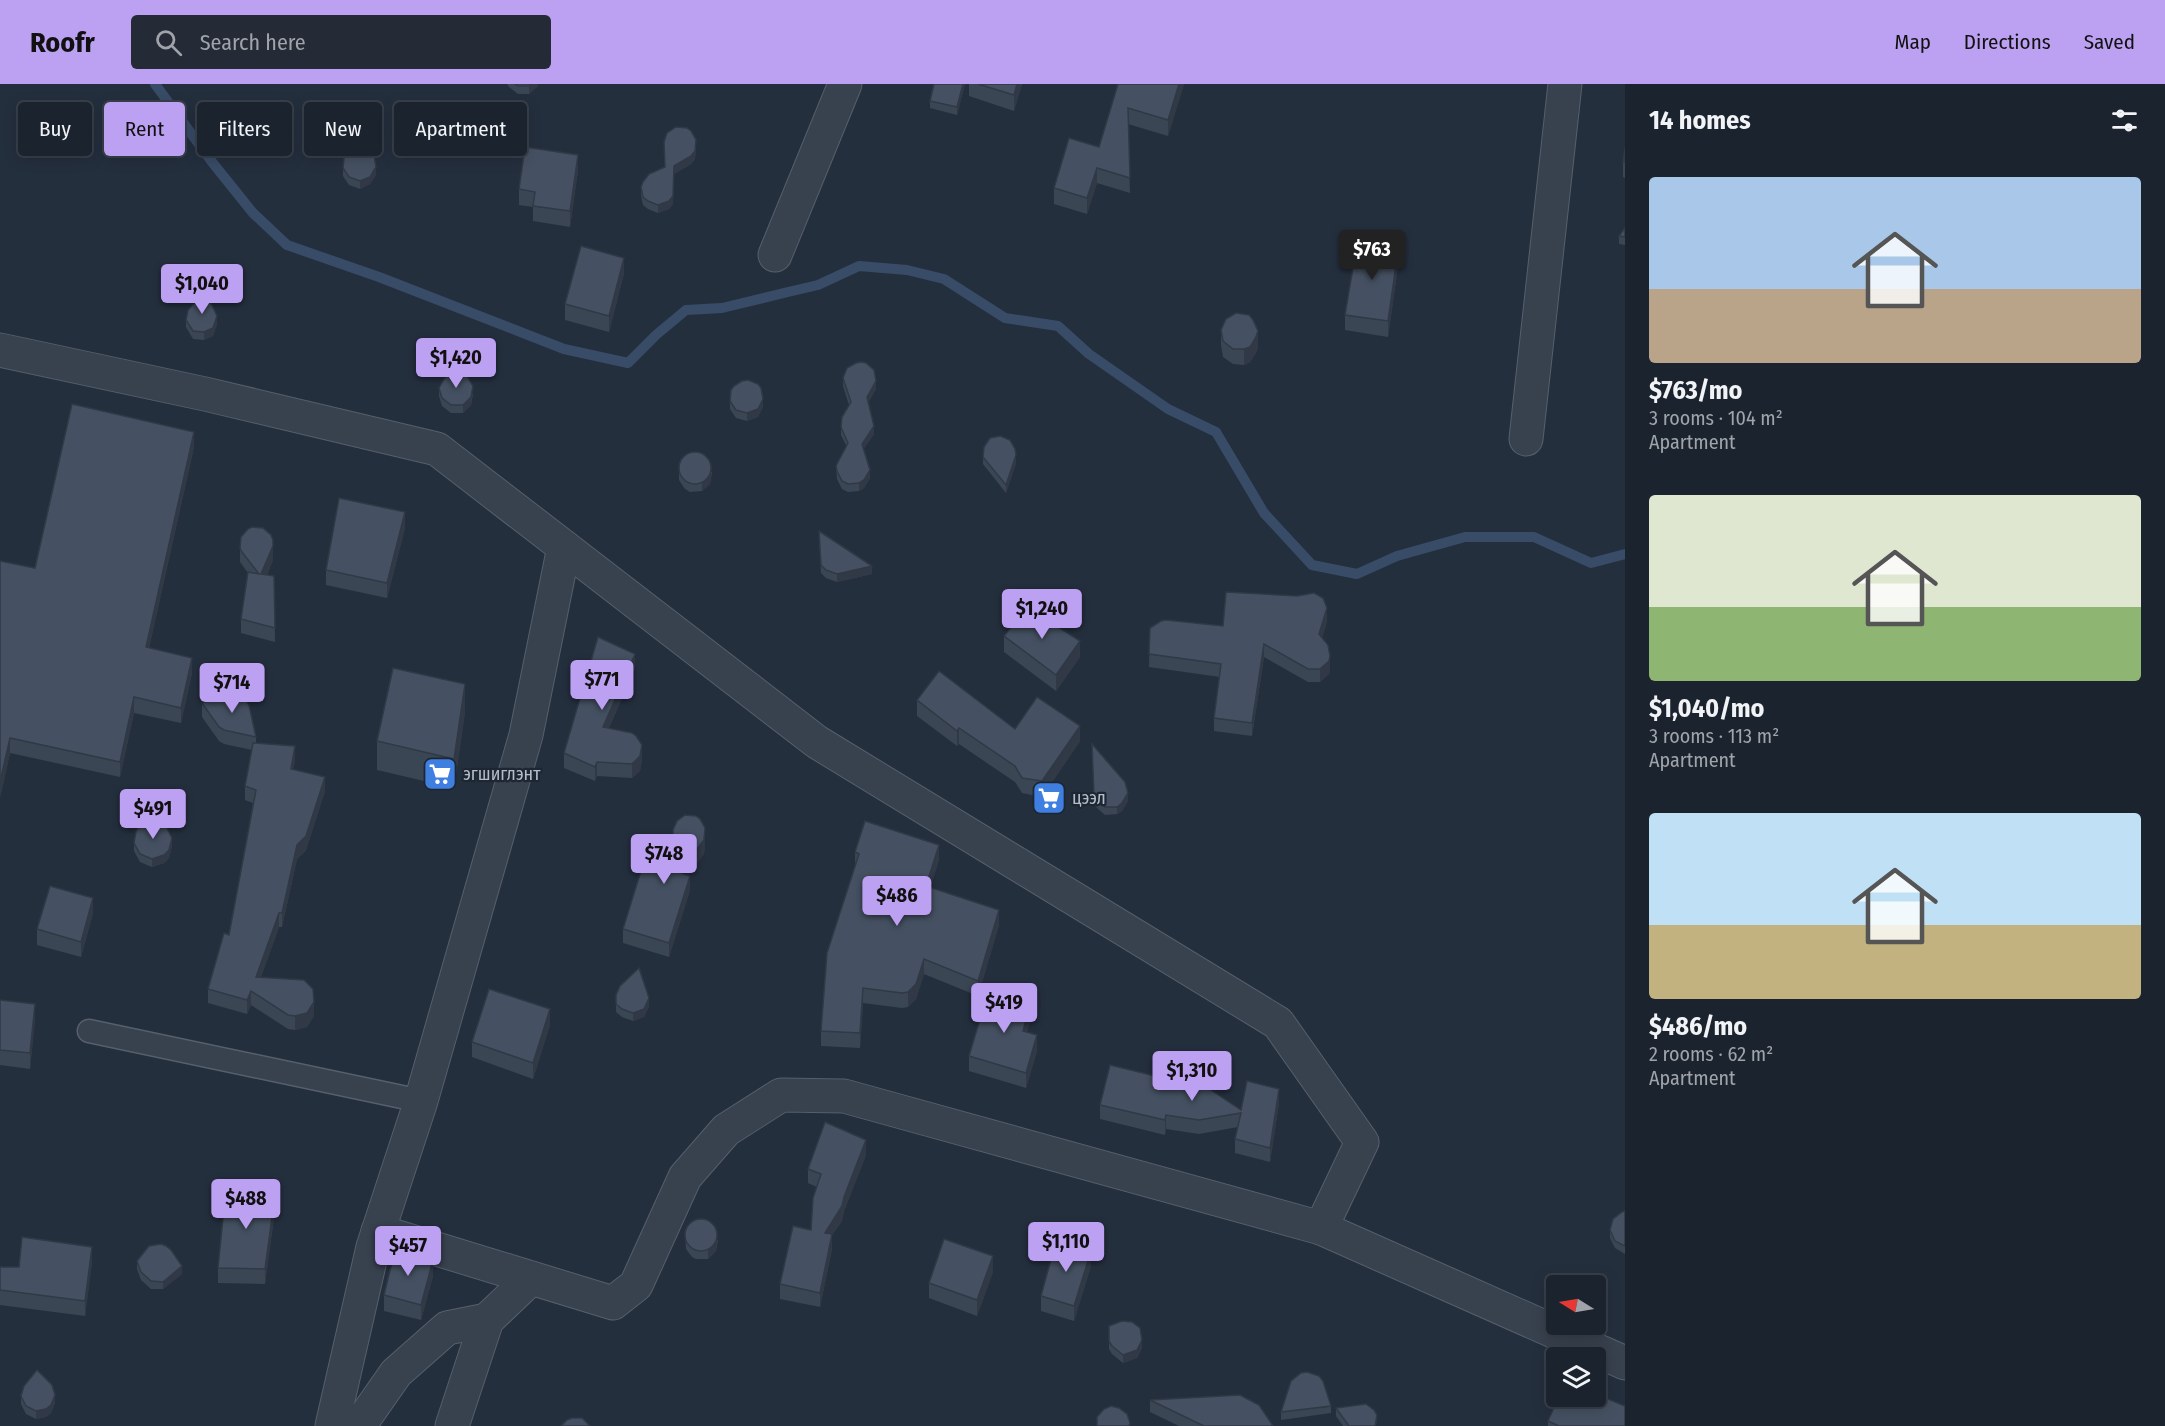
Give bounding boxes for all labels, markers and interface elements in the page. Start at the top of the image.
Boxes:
search box [131,15,551,69]
text: Roofr [30,26,95,59]
icon: search [152,26,185,59]
text: Search here [200,29,306,56]
text: Map [1894,29,1931,55]
text: Directions [1964,29,2051,55]
text: Saved [2084,29,2135,55]
chip: Buy [18,102,92,156]
chip: Rent [104,102,185,156]
chip: Filters [197,102,292,156]
chip: New [304,102,382,156]
chip: Apartment [394,102,527,156]
icon: filters [2108,104,2141,137]
text: 14 homes [1649,105,1751,136]
icon: home [1841,216,1949,324]
pin: $763 [1336,230,1408,281]
text: $763 [1353,237,1391,261]
pin: $1,040 [153,264,251,315]
text: $1,040 [175,271,229,295]
pin: $1,420 [407,338,505,389]
text: $1,420 [430,345,482,369]
text: $763/mo [1649,375,1742,406]
text: 3 rooms · 104 m² [1649,406,1783,430]
text: Apartment [1649,430,1736,454]
icon: home [1841,534,1949,642]
pin: $1,240 [993,589,1091,640]
text: $1,240 [1016,596,1068,620]
pin: $771 [566,660,638,711]
pin: $714 [196,663,268,714]
text: $771 [584,667,620,691]
text: $714 [214,670,250,694]
text: $1,040/mo [1649,693,1764,724]
text: 3 rooms · 113 m² [1649,724,1779,748]
text: Apartment [1649,748,1736,772]
supermarket icon: эгшиглэнт [422,756,458,792]
place label: эгшиглэнт [463,763,541,785]
supermarket icon: цээл [1031,780,1067,816]
place label: цээл [1072,787,1106,809]
pin: $491 [117,789,189,840]
text: $491 [134,796,172,820]
pin: $748 [628,834,700,885]
text: $748 [645,841,683,865]
icon: home [1841,852,1949,960]
pin: $486 [861,876,933,927]
text: $486 [876,883,918,907]
pin: $419 [968,983,1040,1034]
text: $419 [985,990,1023,1014]
text: $486/mo [1649,1011,1747,1042]
text: 2 rooms · 62 m² [1649,1042,1773,1066]
pin: $1,310 [1143,1051,1241,1102]
text: $1,310 [1167,1058,1217,1082]
text: Apartment [1649,1066,1736,1090]
pin: $488 [210,1179,282,1230]
text: $488 [225,1186,267,1210]
pin: $1,110 [1017,1222,1115,1273]
pin: $457 [372,1226,444,1277]
text: $1,110 [1042,1229,1090,1253]
text: $457 [389,1233,427,1257]
north arrow [1546,1275,1606,1335]
map controls [1546,1275,1606,1407]
button: layers [1546,1347,1606,1407]

